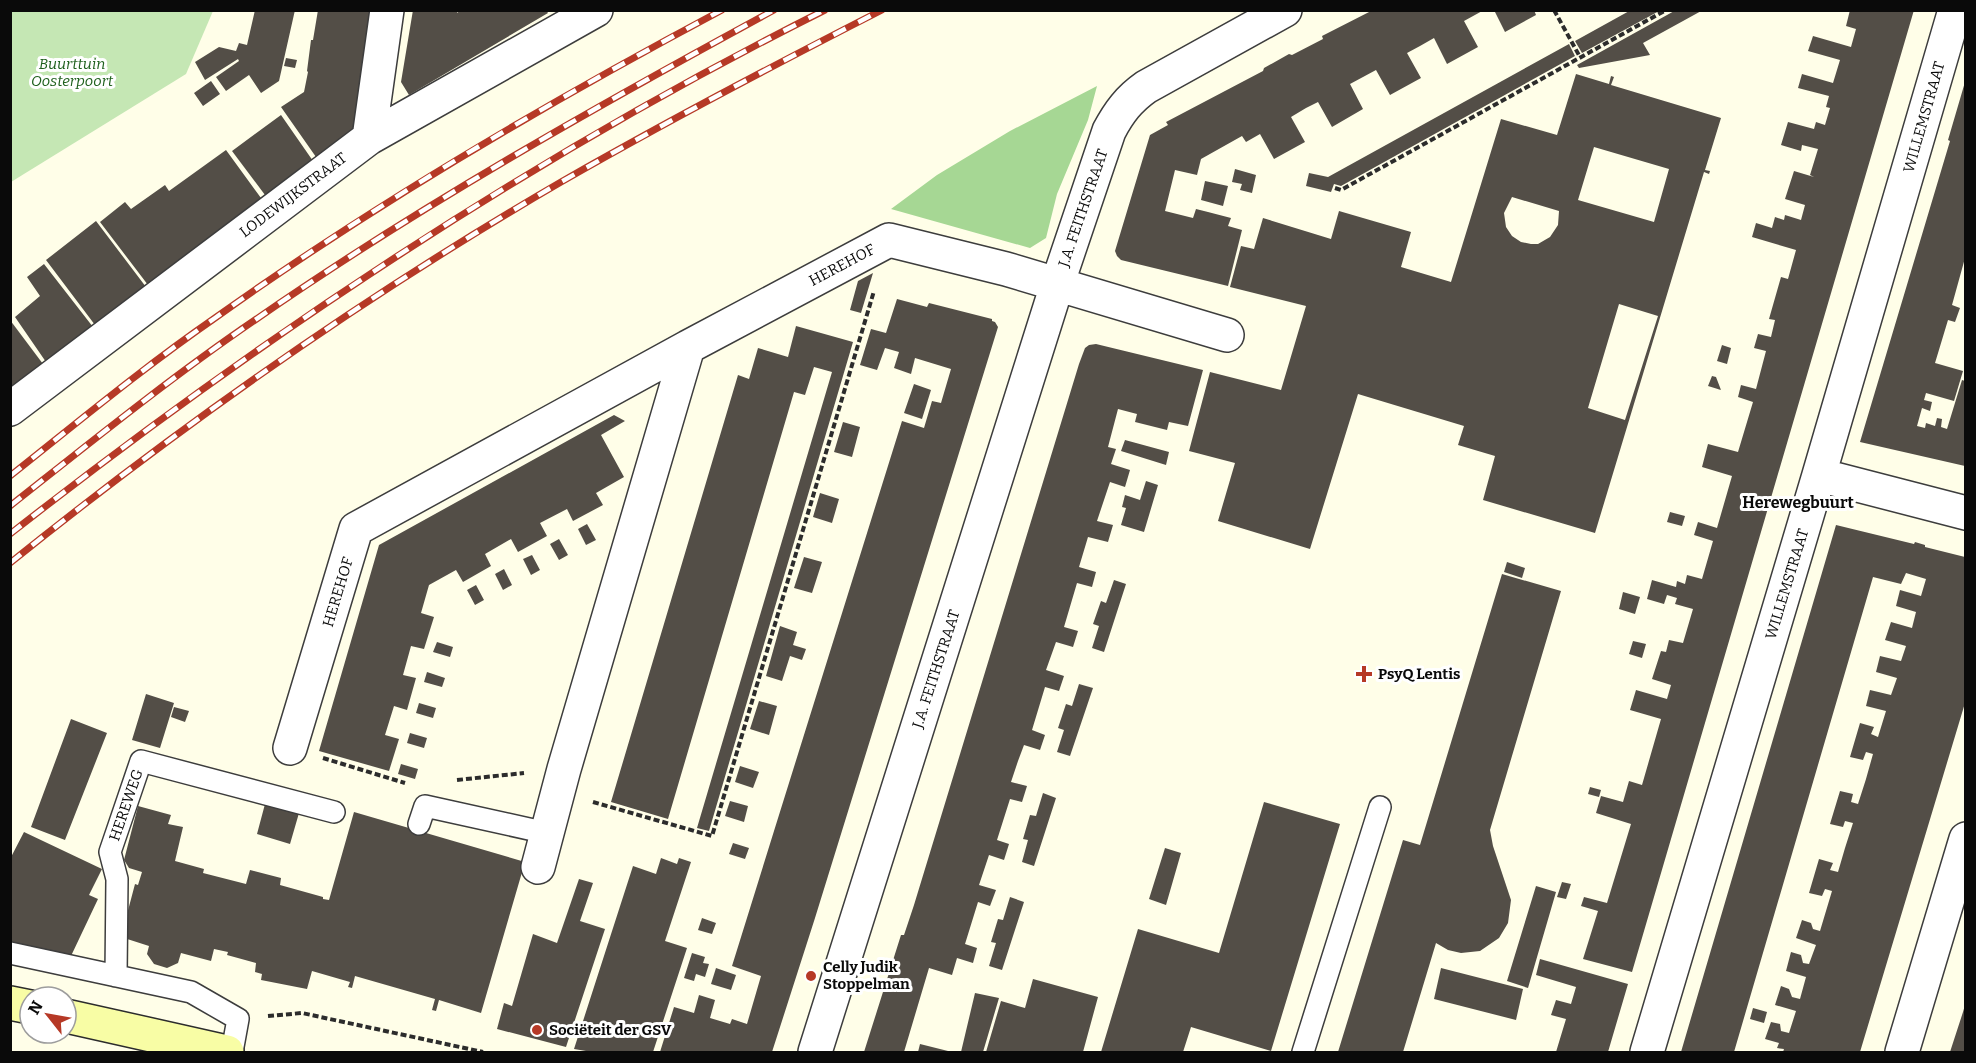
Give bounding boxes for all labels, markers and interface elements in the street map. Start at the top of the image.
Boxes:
park label: Buurttuin Oosterpoort [31,55,114,90]
street label: WILLEMSTRAAT [1900,59,1949,175]
street label: J.A. FEITHSTRAAT [1054,147,1112,270]
street label: LODEWIJKSTRAAT [236,149,350,241]
street label: HEREHOF [806,240,878,290]
district label: Herewegbuurt [1742,493,1854,512]
street label: WILLEMSTRAAT [1762,526,1812,642]
street label: HEREHOF [319,554,357,629]
street label: J.A. FEITHSTRAAT [908,607,964,731]
marker: PsyQ Lentis [1355,665,1373,683]
place label: PsyQ Lentis [1378,665,1460,683]
street label: HEREWEG [105,767,147,843]
place label: Celly Judik Stoppelman [823,958,910,993]
marker: Celly Judik Stoppelman [804,969,818,983]
north arrow [18,985,78,1045]
text: N [24,997,47,1018]
place label: Sociëteit der GSV [549,1021,672,1039]
marker: Sociëteit der GSV [530,1023,544,1037]

